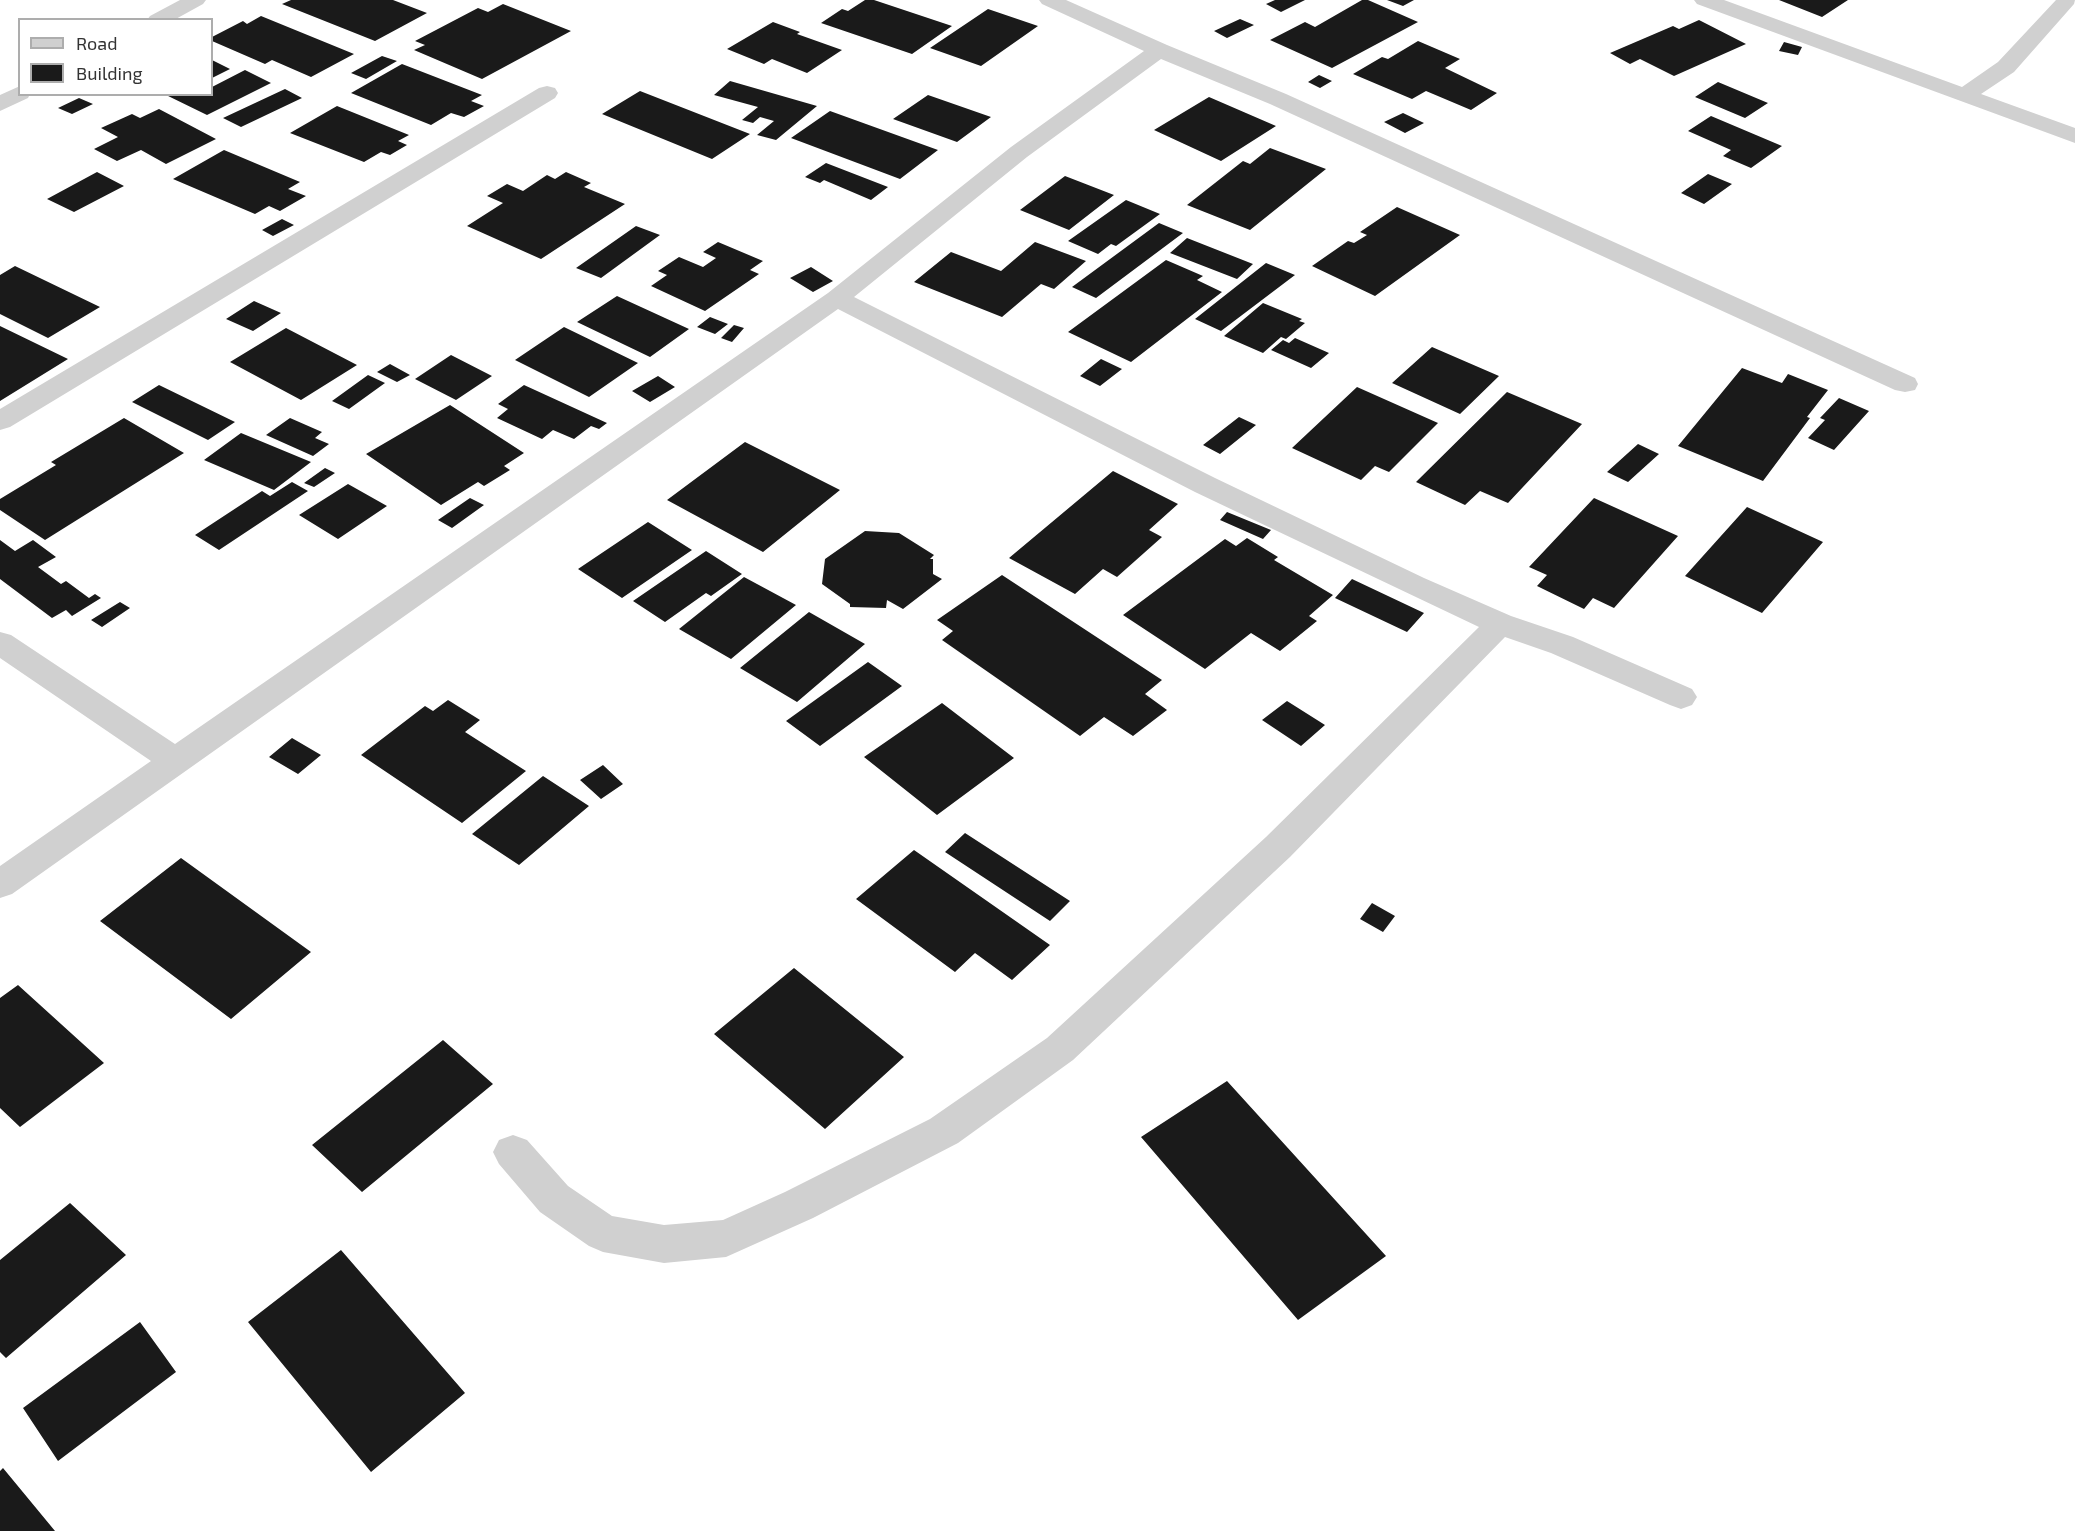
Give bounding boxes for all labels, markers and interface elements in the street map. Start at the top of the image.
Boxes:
legend [18,18,213,96]
text: Road [76,32,117,54]
text: Building [76,62,143,84]

